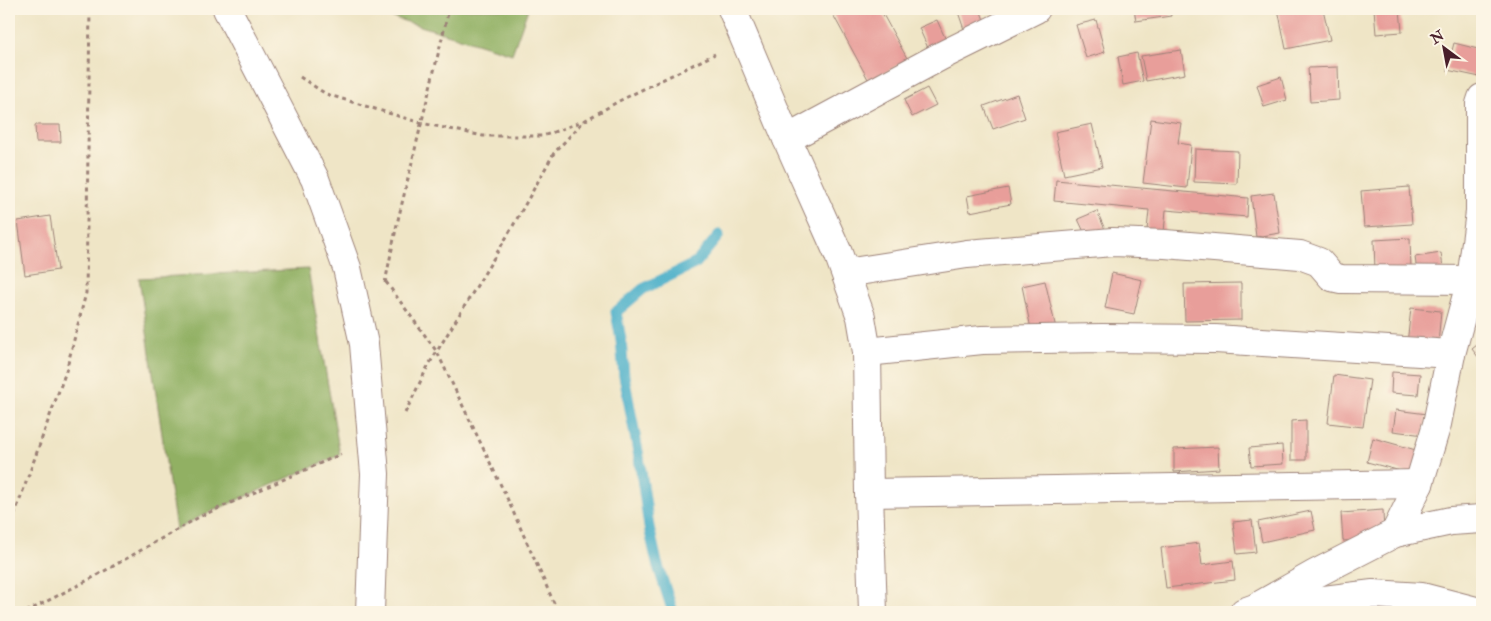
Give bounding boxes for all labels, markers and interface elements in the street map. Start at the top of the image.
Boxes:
north arrow [1418,22,1468,72]
text: N [1427,27,1448,48]

